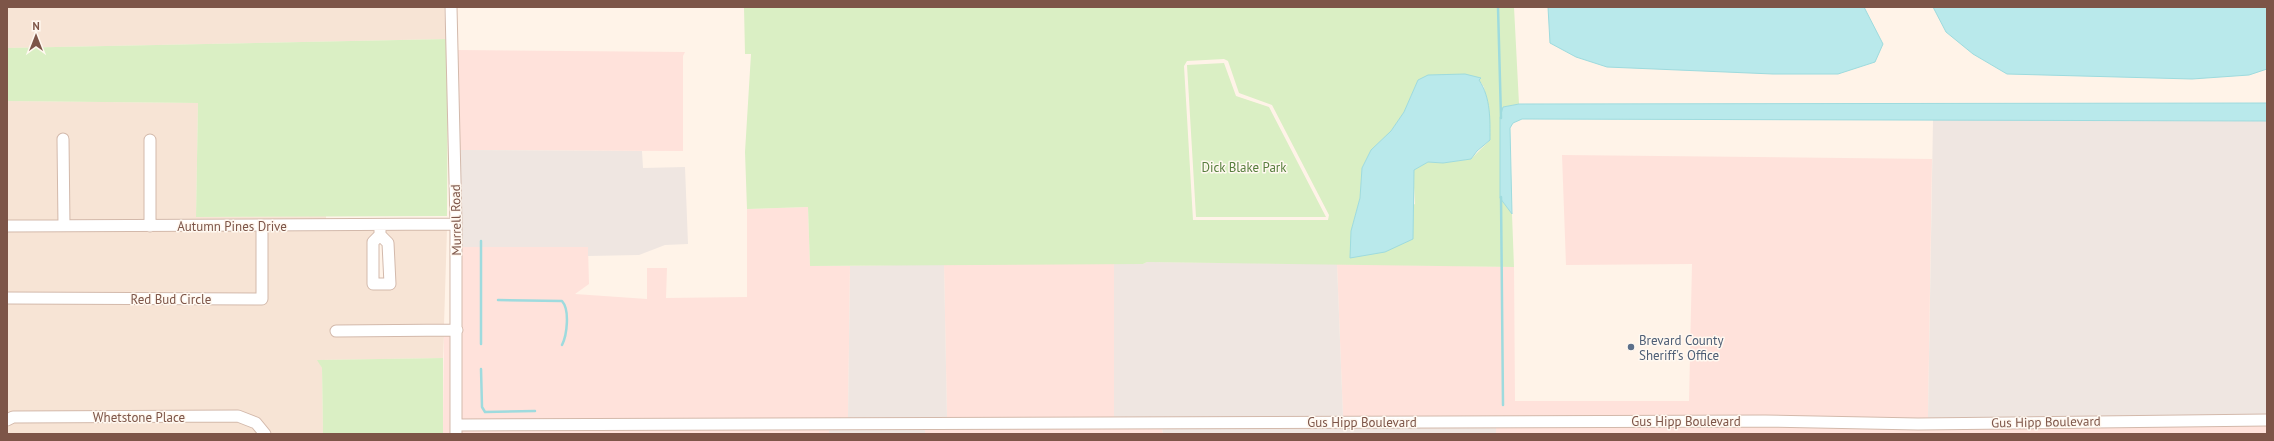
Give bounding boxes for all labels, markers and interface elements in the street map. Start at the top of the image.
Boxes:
north arrow [16,16,56,56]
text: N [32,19,40,33]
park label: Dick Blake Park [1201,159,1287,176]
street label: Murrell Road [447,184,465,256]
street label: Autumn Pines Drive [177,218,287,235]
street label: Red Bud Circle [131,291,211,308]
place label: Brevard County Sheriff's Office [1639,332,1723,364]
marker: Brevard County Sheriff's Office [1626,342,1636,352]
street label: Whetstone Place [93,409,185,426]
street label: Gus Hipp Boulevard [1631,413,1741,430]
street label: Gus Hipp Boulevard [1991,413,2101,431]
street label: Gus Hipp Boulevard [1307,414,1417,431]

